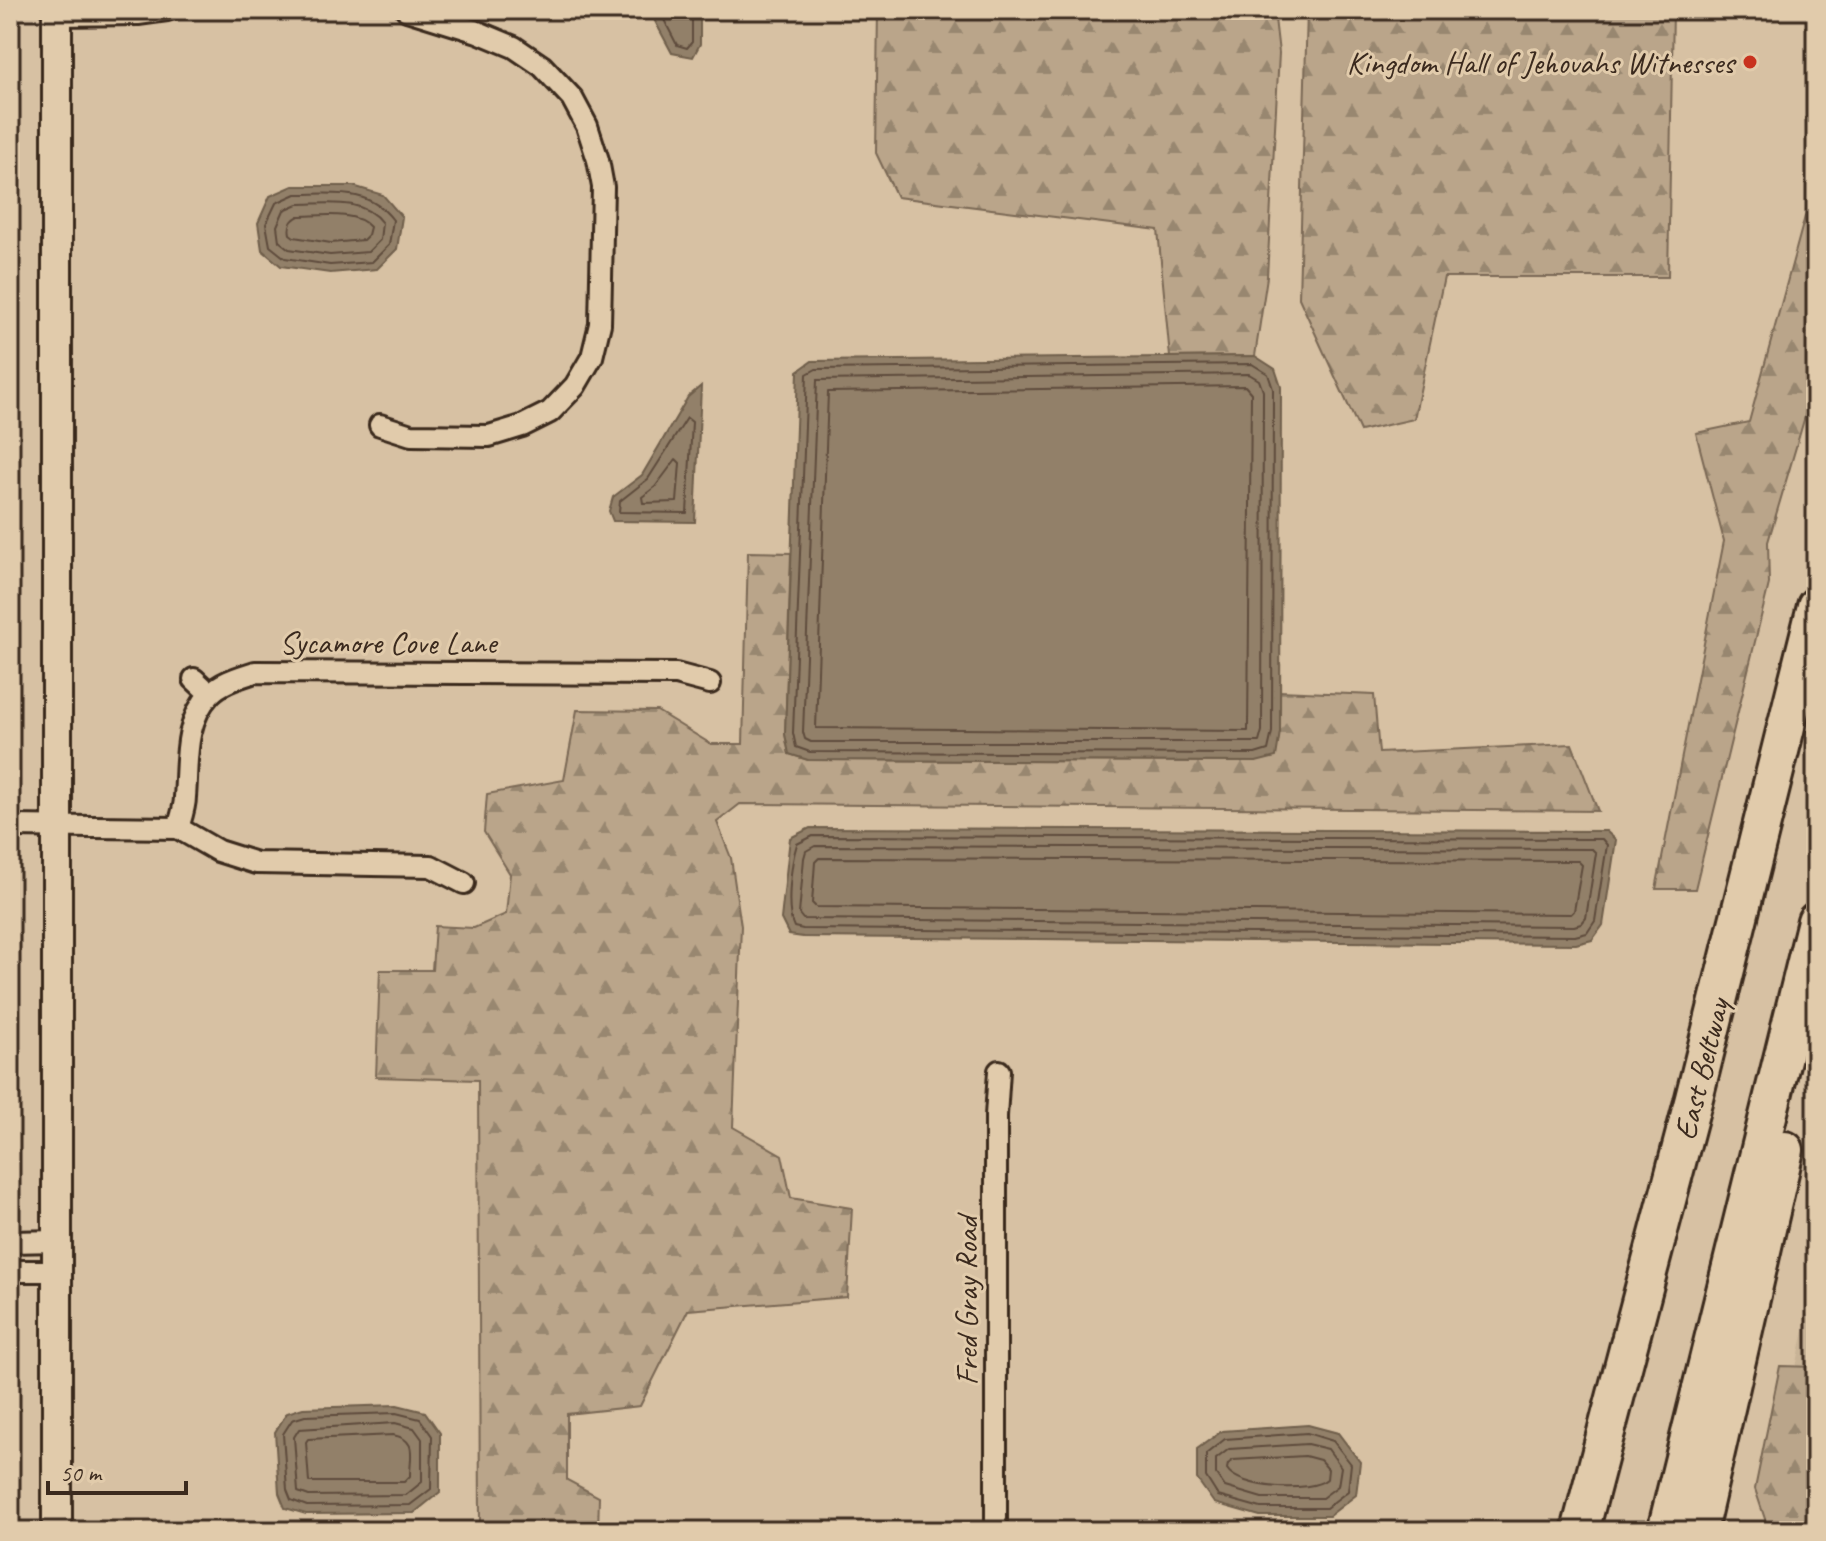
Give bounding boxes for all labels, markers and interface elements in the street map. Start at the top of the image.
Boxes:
place label: Kingdom Hall of Jehovahs Witnesses [1347,42,1737,83]
marker: Kingdom Hall of Jehovahs Witnesses [1741,53,1759,71]
street label: Sycamore Cove Lane [280,622,499,663]
street label: East Beltway [1664,991,1740,1144]
street label: Fred Gray Road [946,1211,987,1385]
scale bar [48,1445,186,1495]
text: 50 m [60,1458,103,1488]

